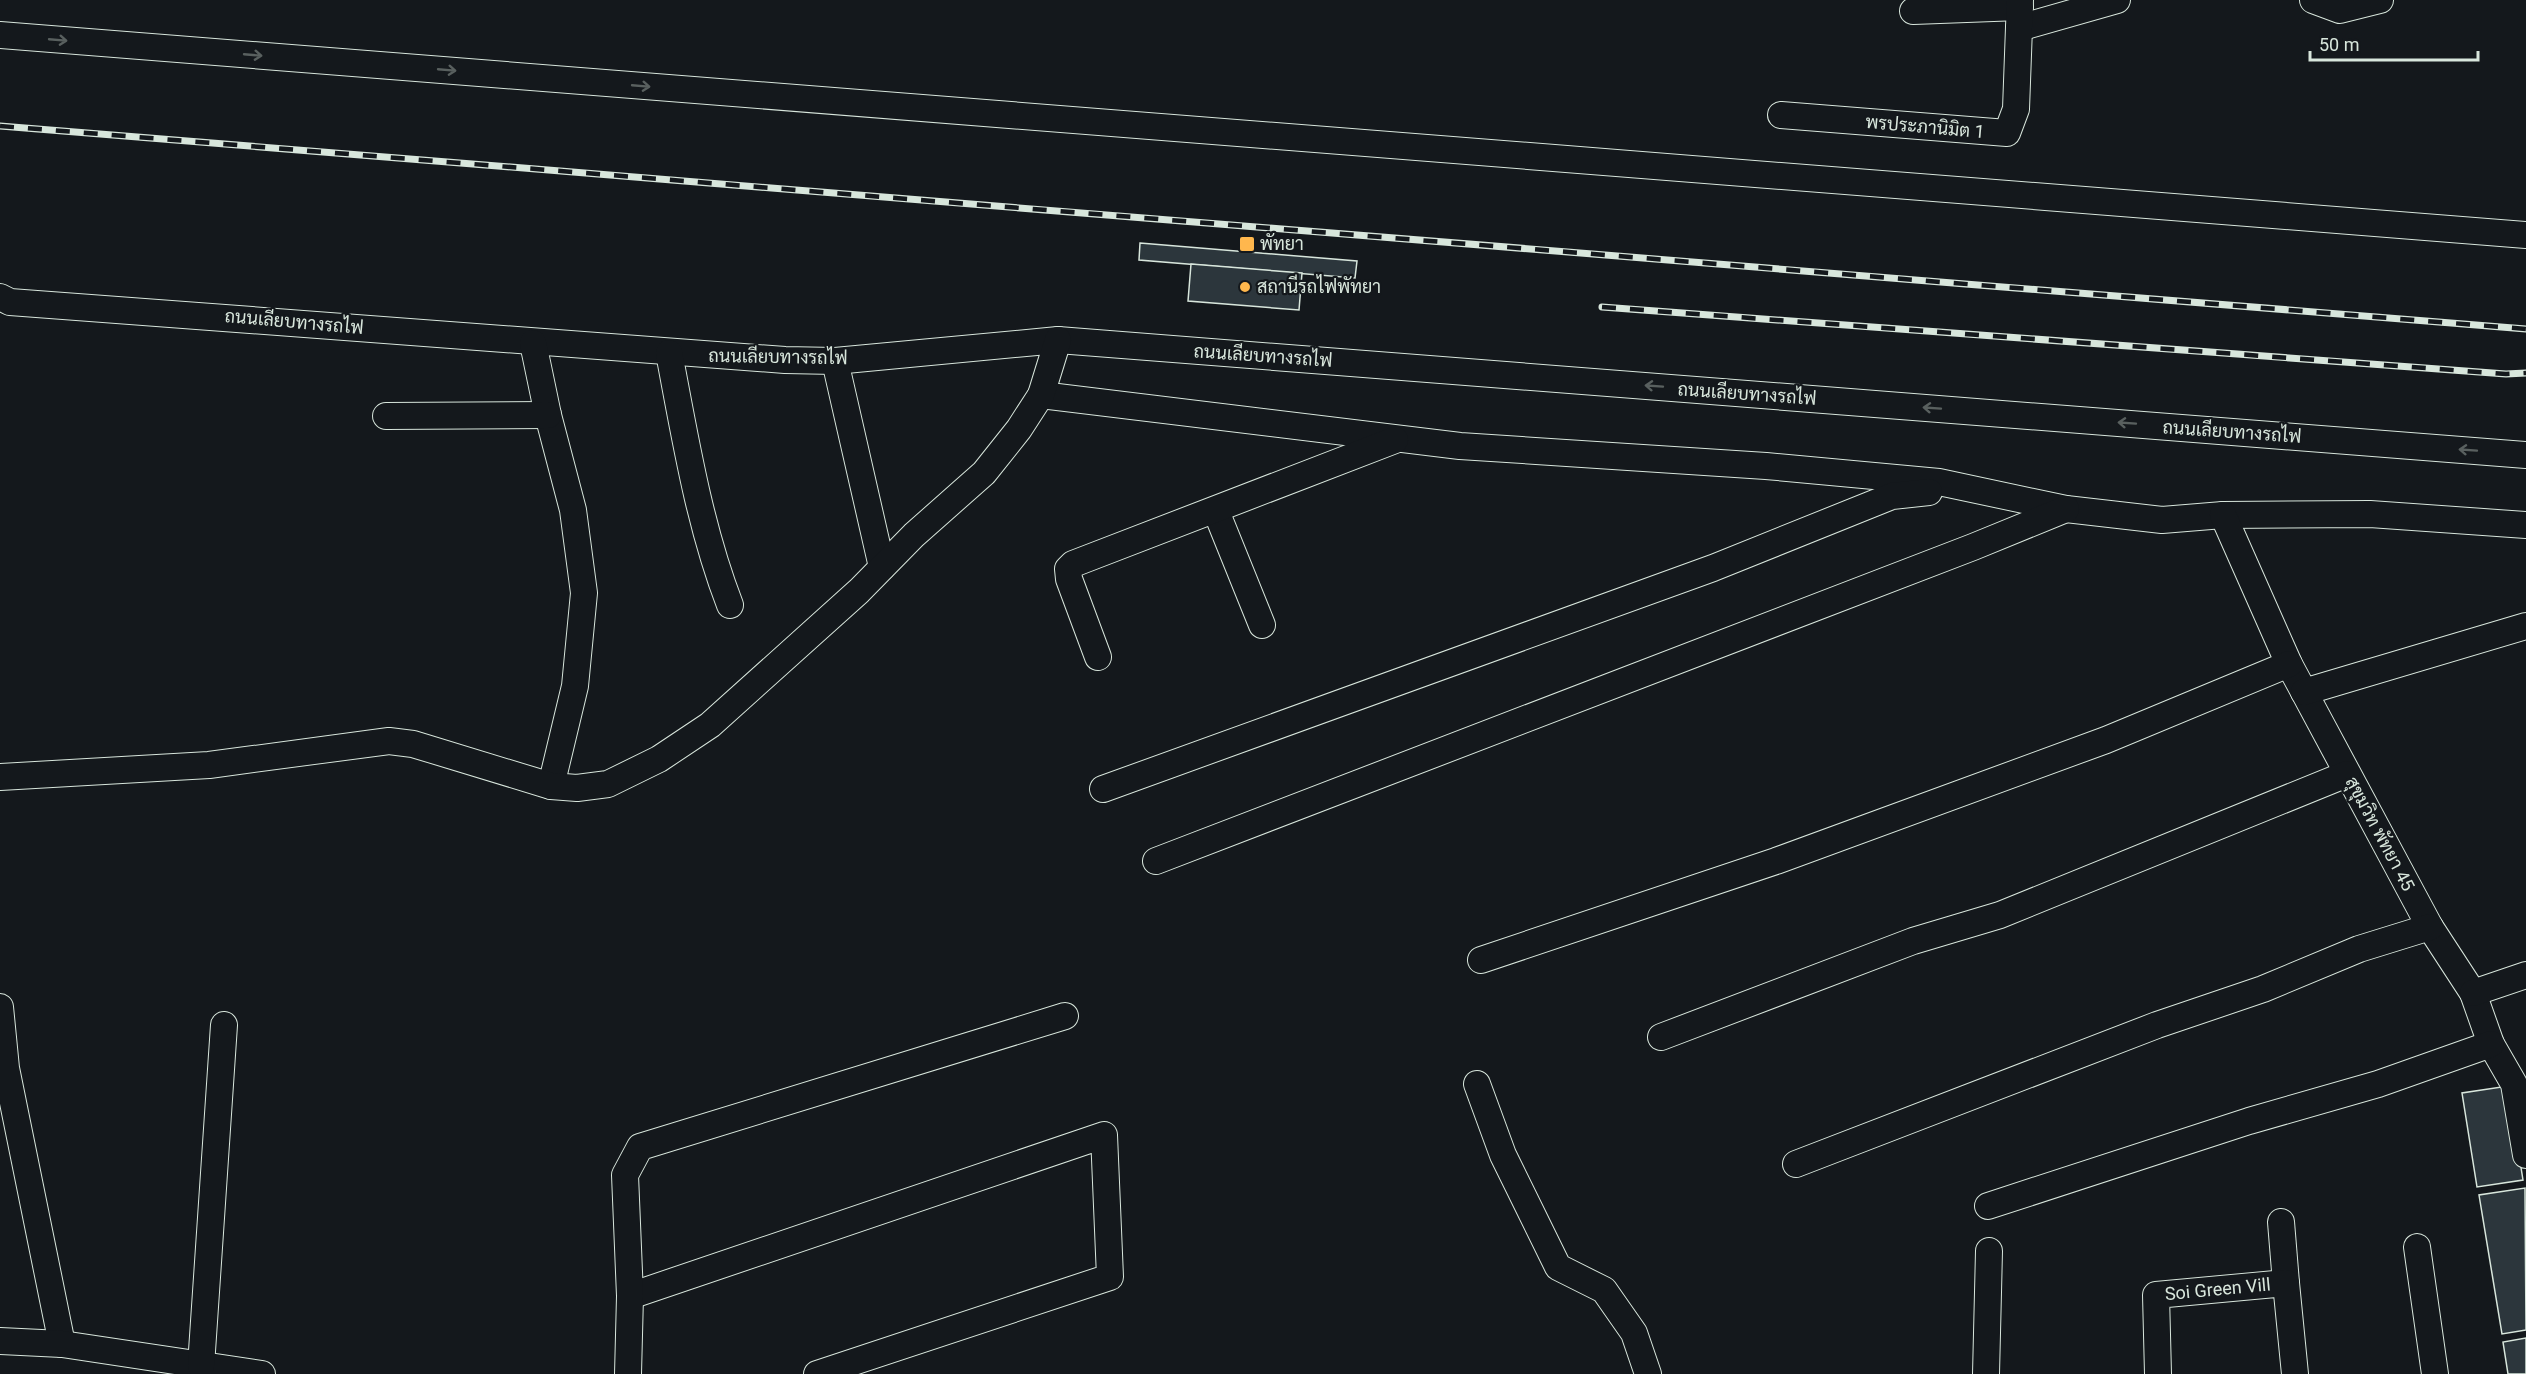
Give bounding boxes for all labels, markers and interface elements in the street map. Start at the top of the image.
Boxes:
scale bar [2310,24,2478,62]
one-way arrow [48,34,68,45]
text: 50 m [2319,34,2359,55]
one-way arrow [242,50,262,61]
one-way arrow [437,65,457,76]
one-way arrow [631,81,651,92]
street label: พรประภานิมิต 1 [1865,111,1986,142]
place label: พัทยา [1260,233,1304,254]
marker: พัทยา [1238,235,1256,253]
place label: สถานีรถไฟพัทยา [1257,274,1381,297]
marker: สถานีรถไฟพัทยา [1238,280,1252,294]
street label: ถนนเลียบทางรถไฟ [224,303,364,338]
street label: ถนนเลียบทางรถไฟ [1193,338,1333,371]
street label: ถนนเลียบทางรถไฟ [708,343,848,368]
street label: ถนนเลียบทางรถไฟ [1677,376,1817,409]
one-way arrow [1645,381,1665,392]
one-way arrow [1923,402,1943,413]
street label: ถนนเลียบทางรถไฟ [2162,414,2302,447]
one-way arrow [2117,418,2137,429]
one-way arrow [2458,444,2478,455]
street label: สุขุมวิท พัทยา 45 [2340,773,2419,895]
street label: Soi Green Vill [2164,1273,2271,1304]

